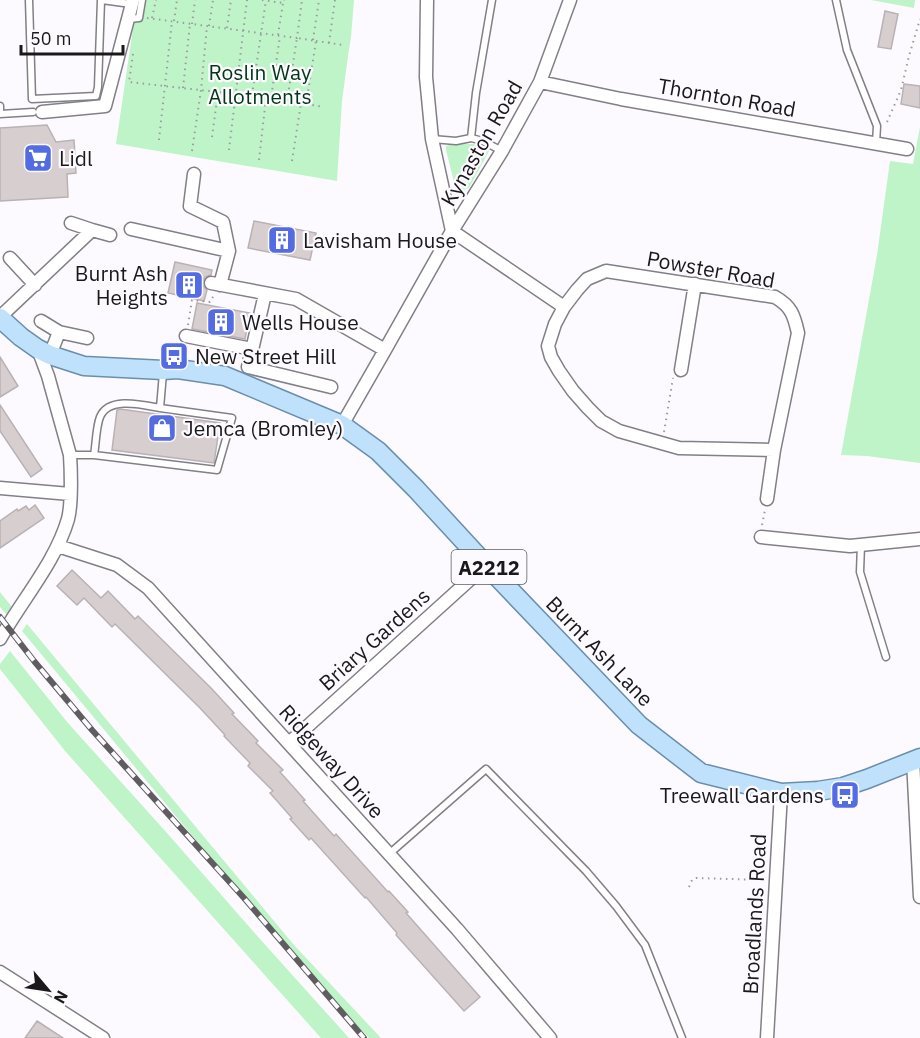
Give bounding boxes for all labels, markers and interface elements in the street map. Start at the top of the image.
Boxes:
scale bar [21,18,123,56]
text: 50 m [30,27,72,50]
park label: Roslin Way Allotments [208,58,312,110]
street label: Thornton Road [656,71,798,123]
street label: Kynaston Road [434,75,528,211]
supermarket icon: Lidl [22,142,54,174]
place label: Lidl [59,144,93,172]
building icon: Lavisham House [266,224,298,256]
place label: Lavisham House [303,226,457,254]
street label: Powster Road [645,244,777,294]
place label: Burnt Ash Heights [75,259,168,311]
building icon: Burnt Ash Heights [173,269,205,301]
building icon: Wells House [205,306,237,338]
place label: Wells House [242,308,359,336]
bus stop icon: New Street Hill [158,340,190,372]
place label: New Street Hill [195,342,337,370]
shop icon: Jemca (Bromley) [146,412,178,444]
place label: Jemca (Bromley) [183,414,343,442]
road number: A2212 [452,550,526,584]
street label: Briary Gardens [312,582,436,696]
street label: Burnt Ash Lane [540,590,660,712]
street label: Ridgeway Drive [273,698,391,824]
bus stop icon: Treewall Gardens [829,779,861,811]
place label: Treewall Gardens [660,781,824,809]
street label: Broadlands Road [736,833,772,995]
north arrow [18,960,78,1020]
text: N [50,987,73,1007]

